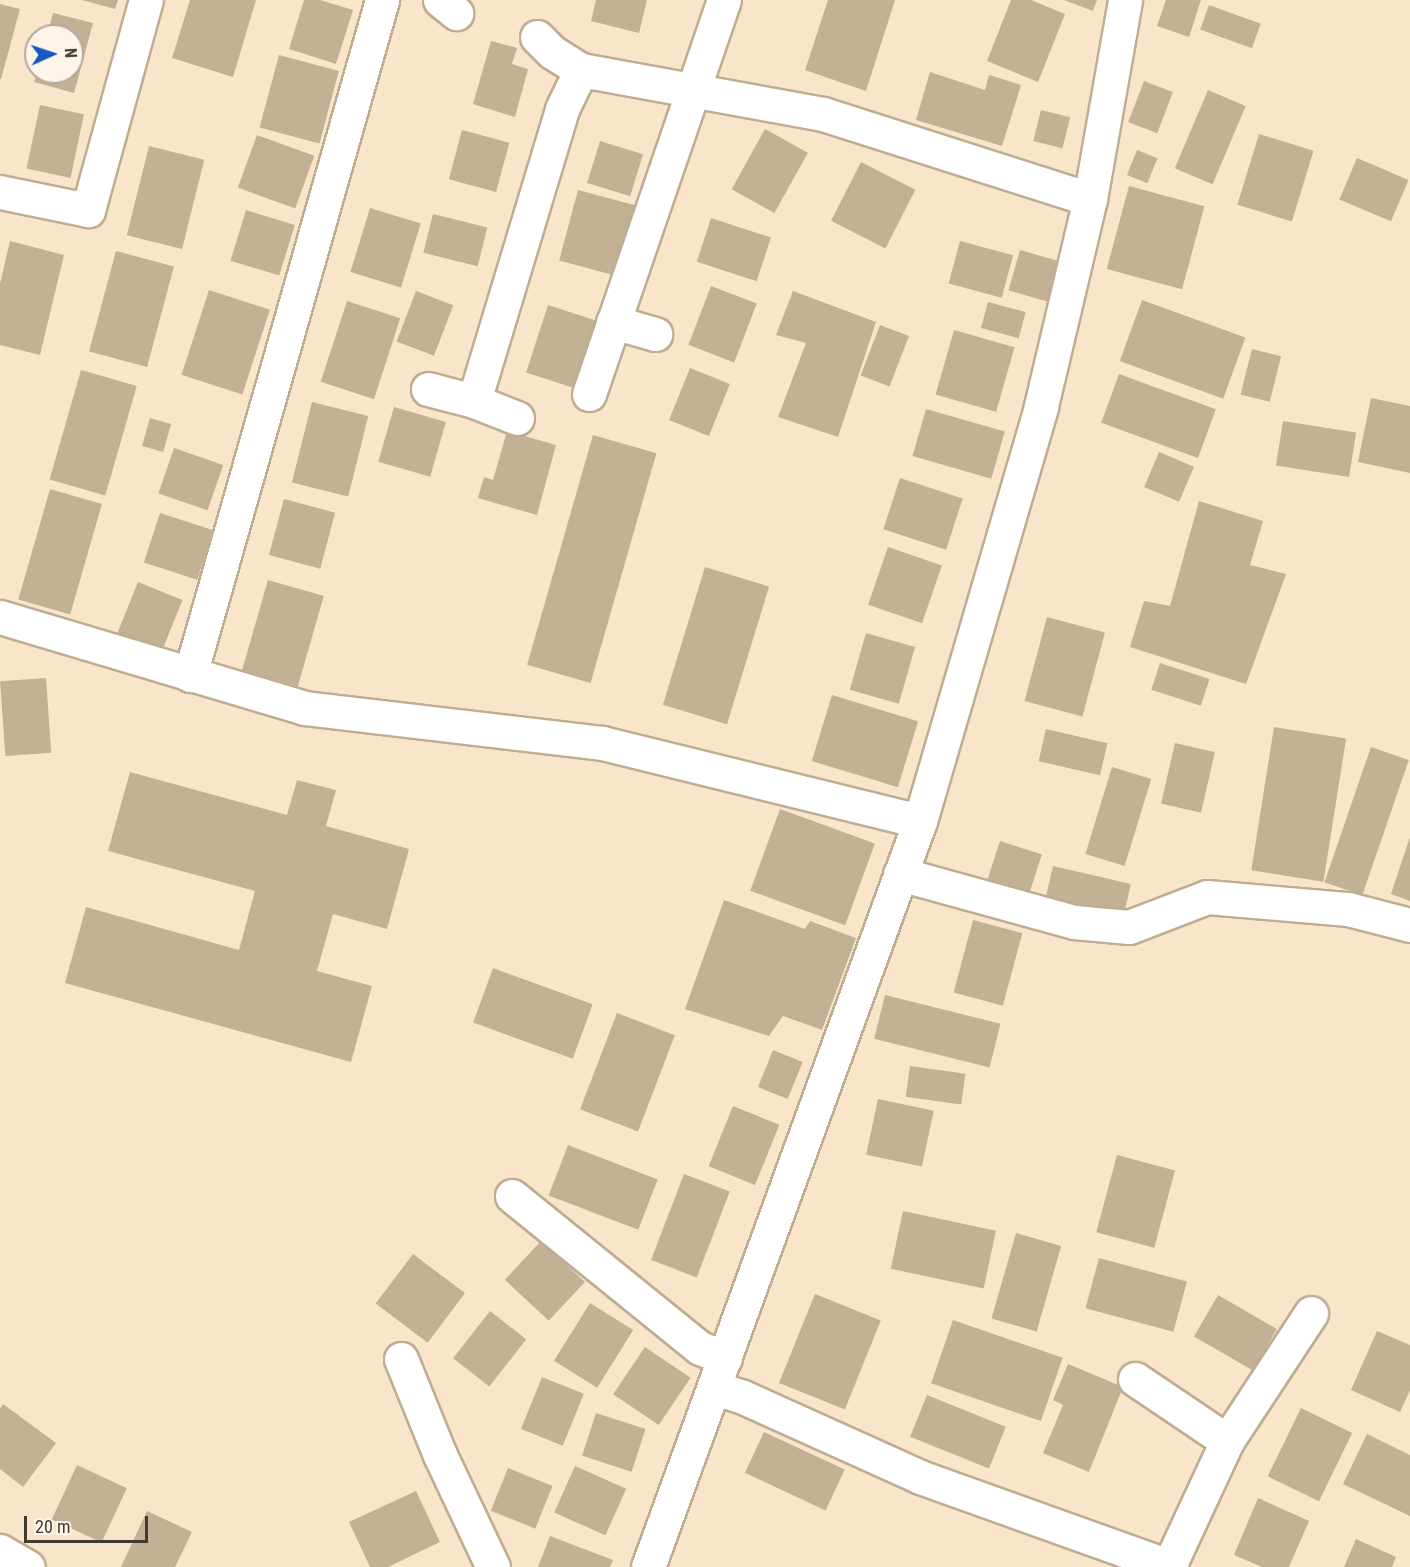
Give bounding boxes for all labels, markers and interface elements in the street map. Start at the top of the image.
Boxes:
north arrow [24,24,84,84]
text: N [61,48,80,59]
scale bar [27,1504,152,1542]
text: 20 m [35,1516,70,1537]

